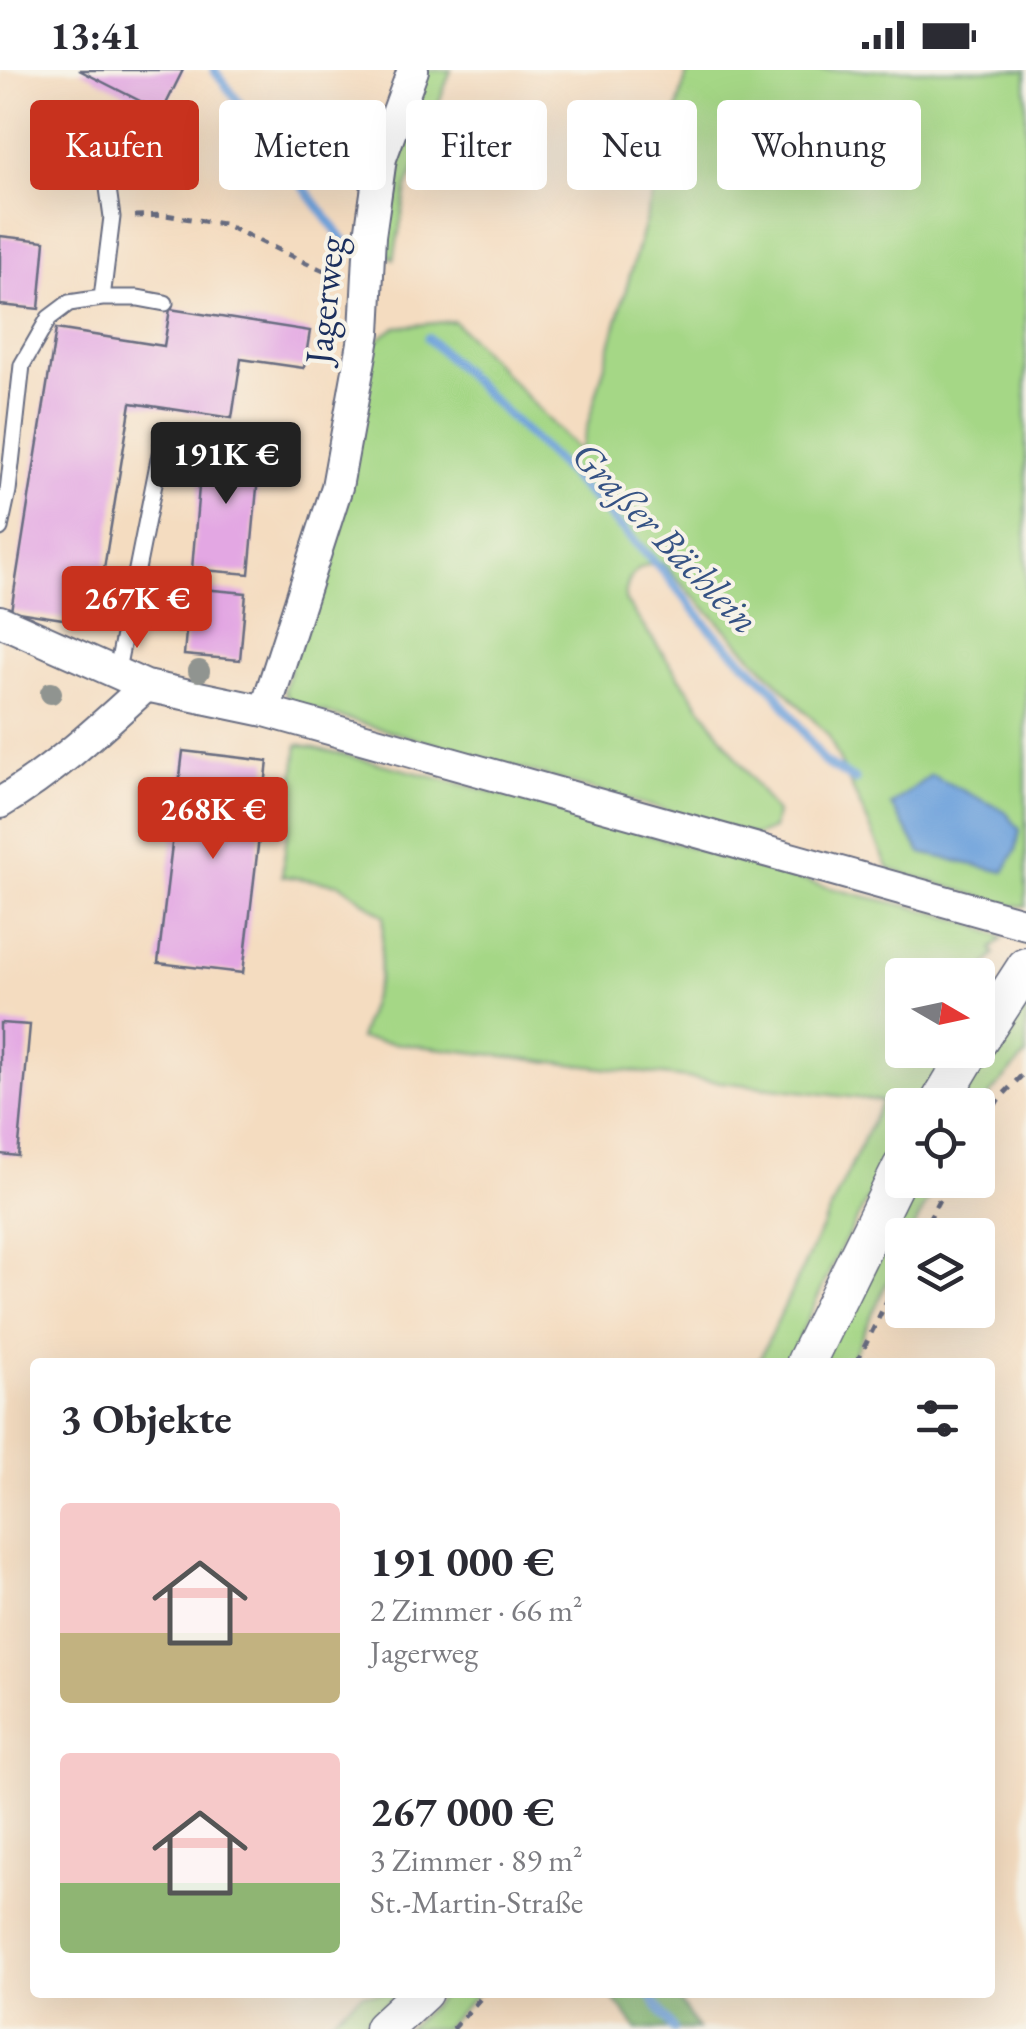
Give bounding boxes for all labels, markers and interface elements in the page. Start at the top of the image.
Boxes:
text: 13:41 [50,11,141,60]
chip: Kaufen [30,100,199,190]
chip: Mieten [219,100,386,190]
chip: Filter [406,100,547,190]
chip: Neu [567,100,697,190]
chip: Wohnung [717,100,921,190]
street label: Jagerweg [293,233,355,369]
pin: 191K € [145,422,307,507]
water label: Graßer Bächlein [561,429,771,645]
text: 191K € [173,433,279,475]
pin: 267K € [56,566,218,651]
text: 267K € [84,577,190,619]
pin: 268K € [132,777,294,862]
text: 268K € [160,788,266,830]
north arrow [885,958,995,1068]
map controls [885,958,995,1328]
button: locate [885,1088,995,1198]
button: layers [885,1218,995,1328]
text: 3 Objekte [60,1391,232,1446]
icon: filters [910,1391,965,1446]
text: 191 000 € [370,1534,554,1589]
icon: home [140,1543,260,1663]
text: 2 Zimmer · 66 m² [370,1589,583,1631]
text: Jagerweg [370,1631,478,1673]
text: 267 000 € [370,1784,554,1839]
icon: home [140,1793,260,1913]
text: 3 Zimmer · 89 m² [370,1839,583,1881]
text: St.-Martin-Straße [370,1881,583,1923]

